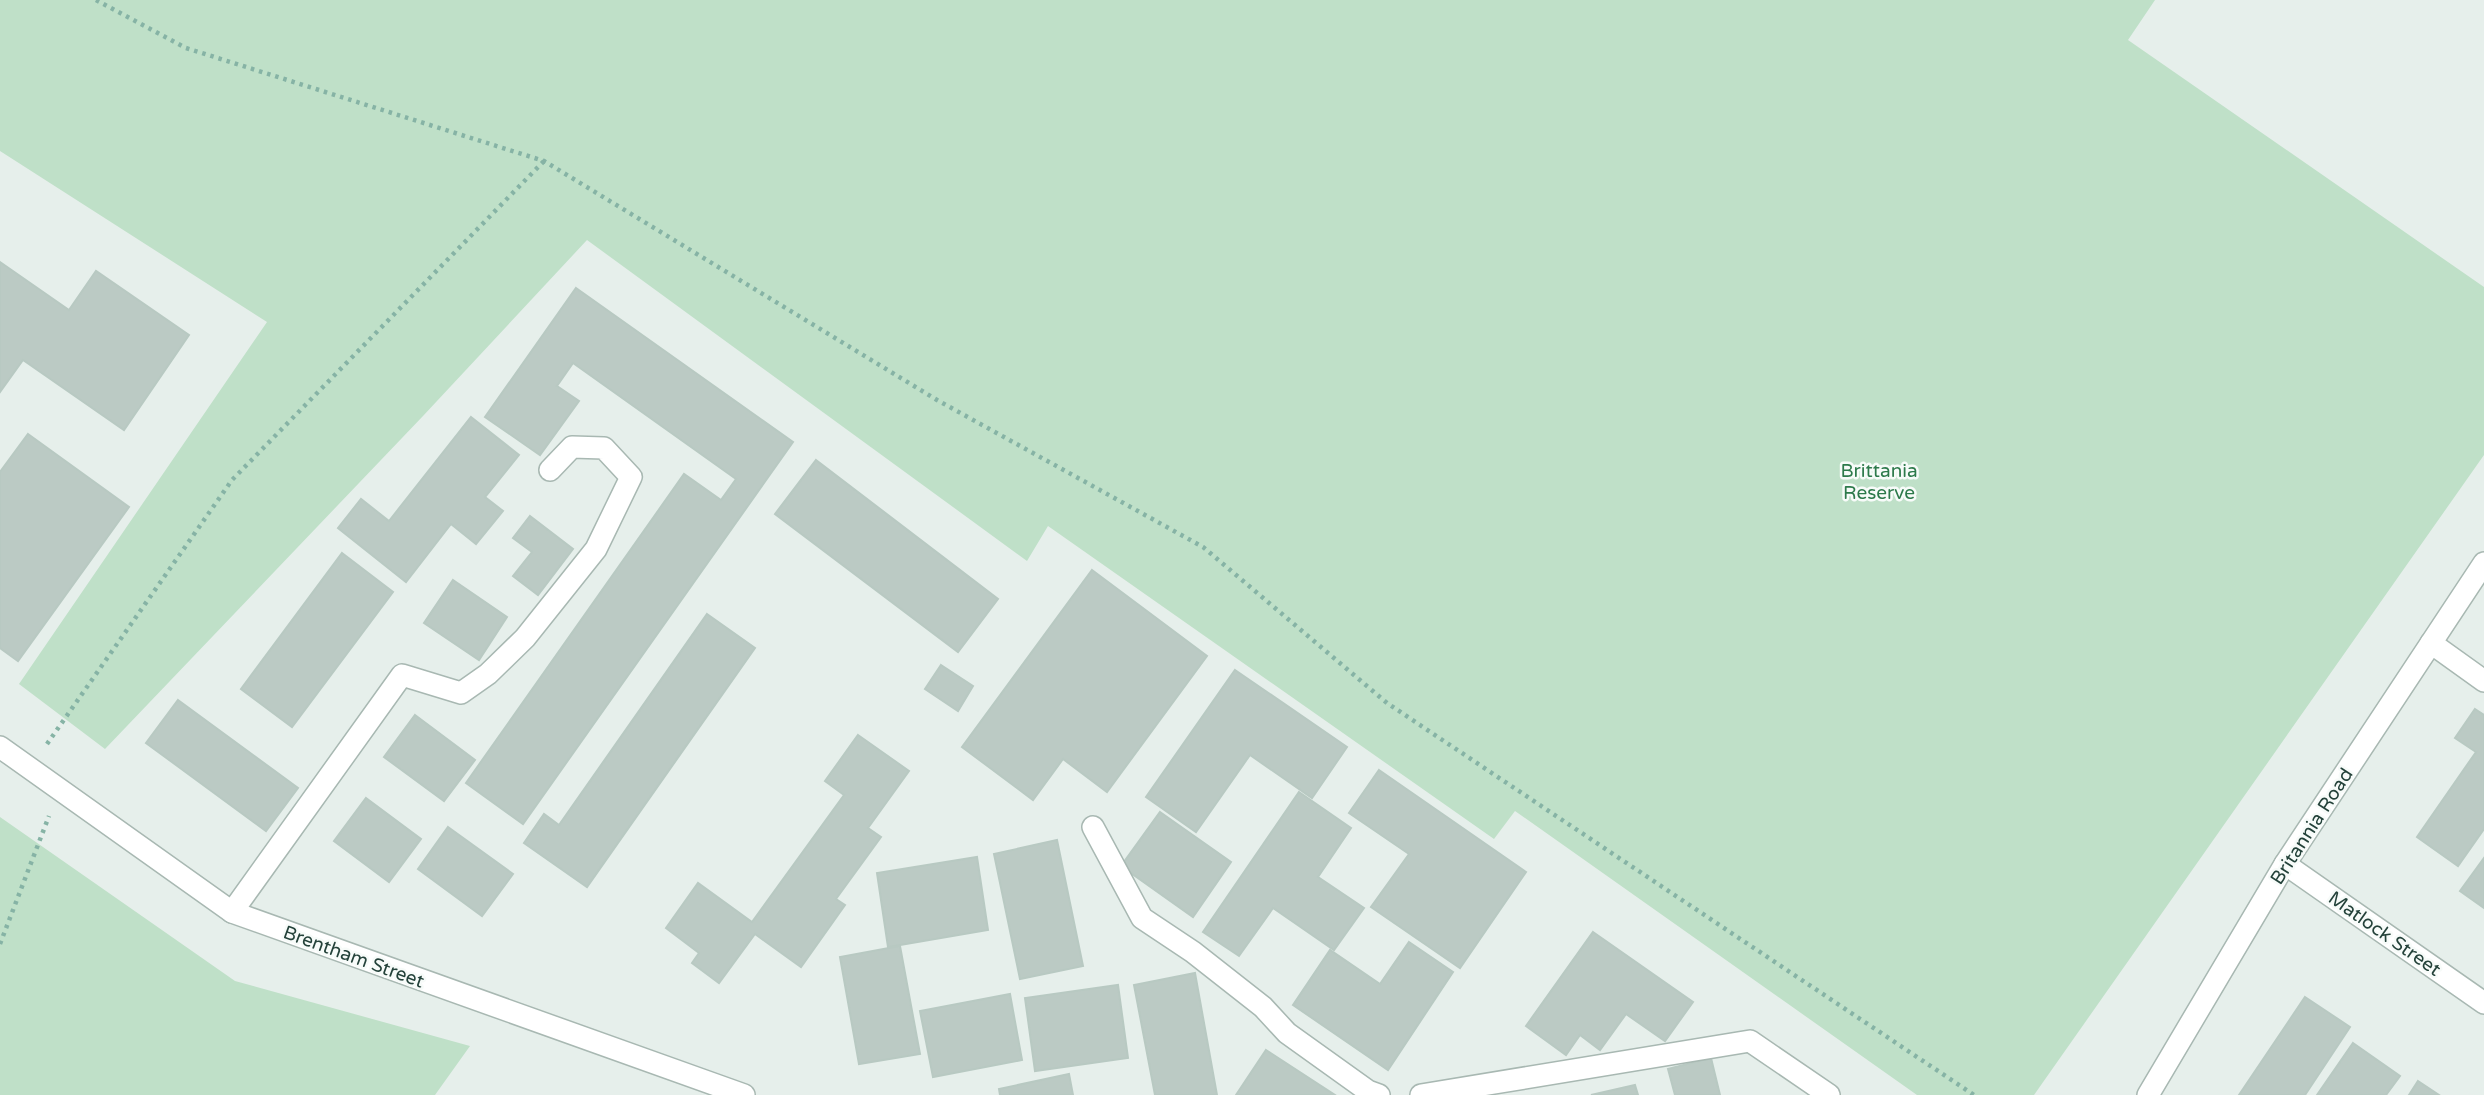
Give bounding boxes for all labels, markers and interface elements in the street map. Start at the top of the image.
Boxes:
park label: Brittania Reserve [1840,460,1918,504]
street label: Britannia Road [2266,764,2358,889]
street label: Matlock Street [2324,887,2445,981]
street label: Brentham Street [280,921,427,993]

